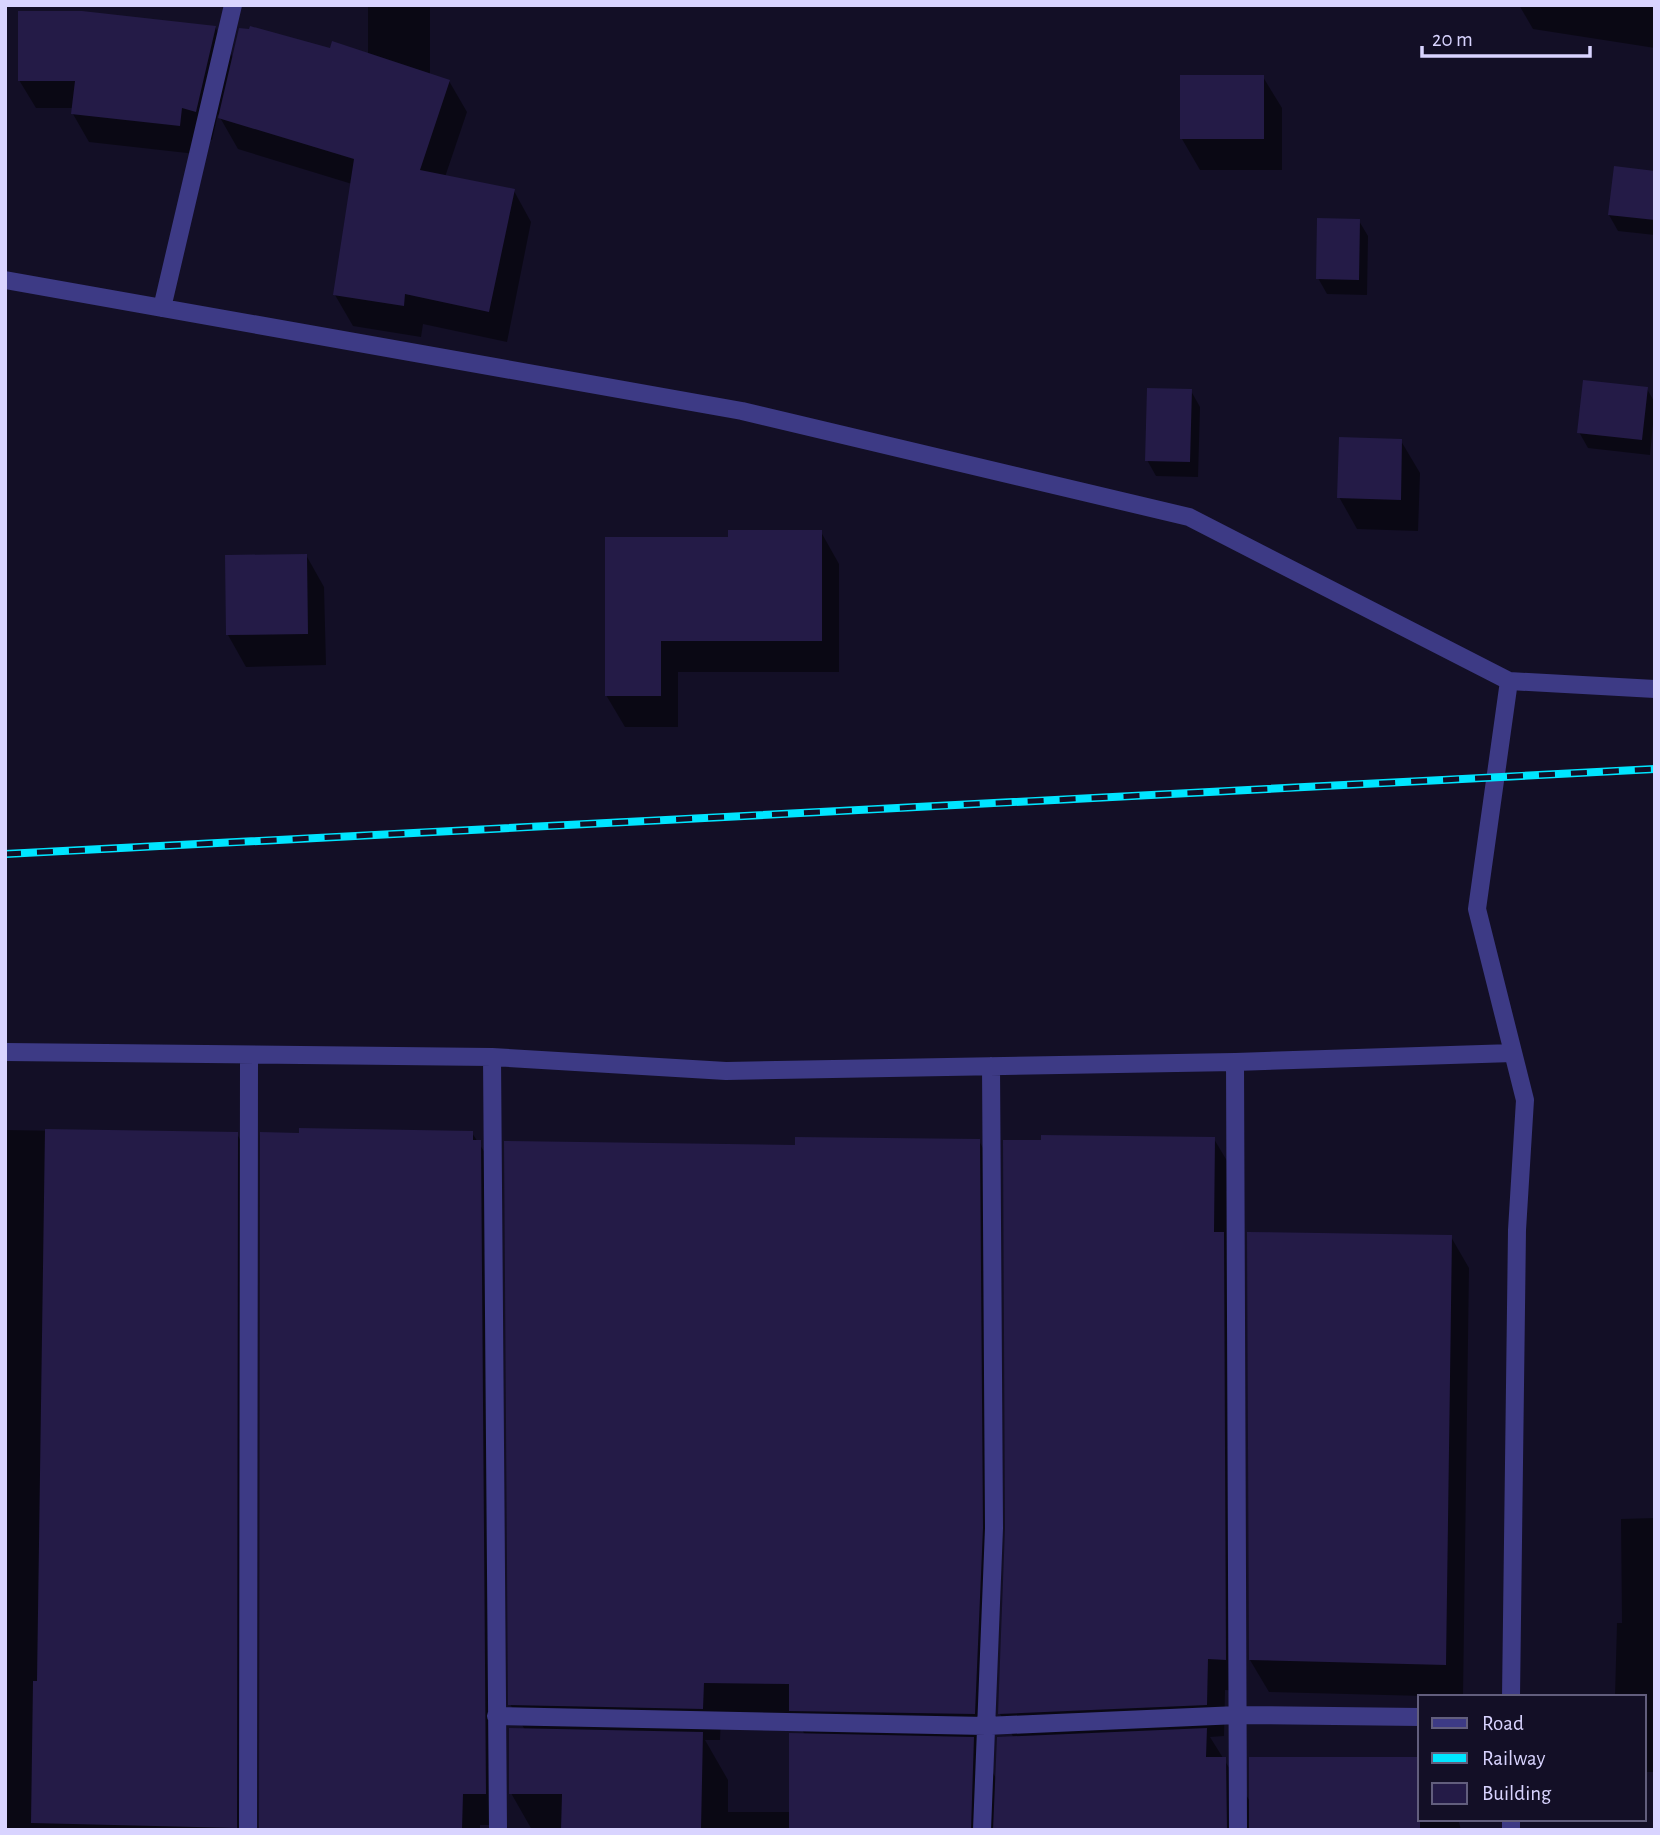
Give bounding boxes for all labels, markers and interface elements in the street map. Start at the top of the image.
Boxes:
scale bar [1422,14,1590,58]
text: 20 m [1432,29,1473,50]
legend [1418,1695,1646,1821]
text: Road [1482,1713,1524,1734]
text: Railway [1482,1748,1545,1769]
text: Building [1482,1783,1552,1804]

